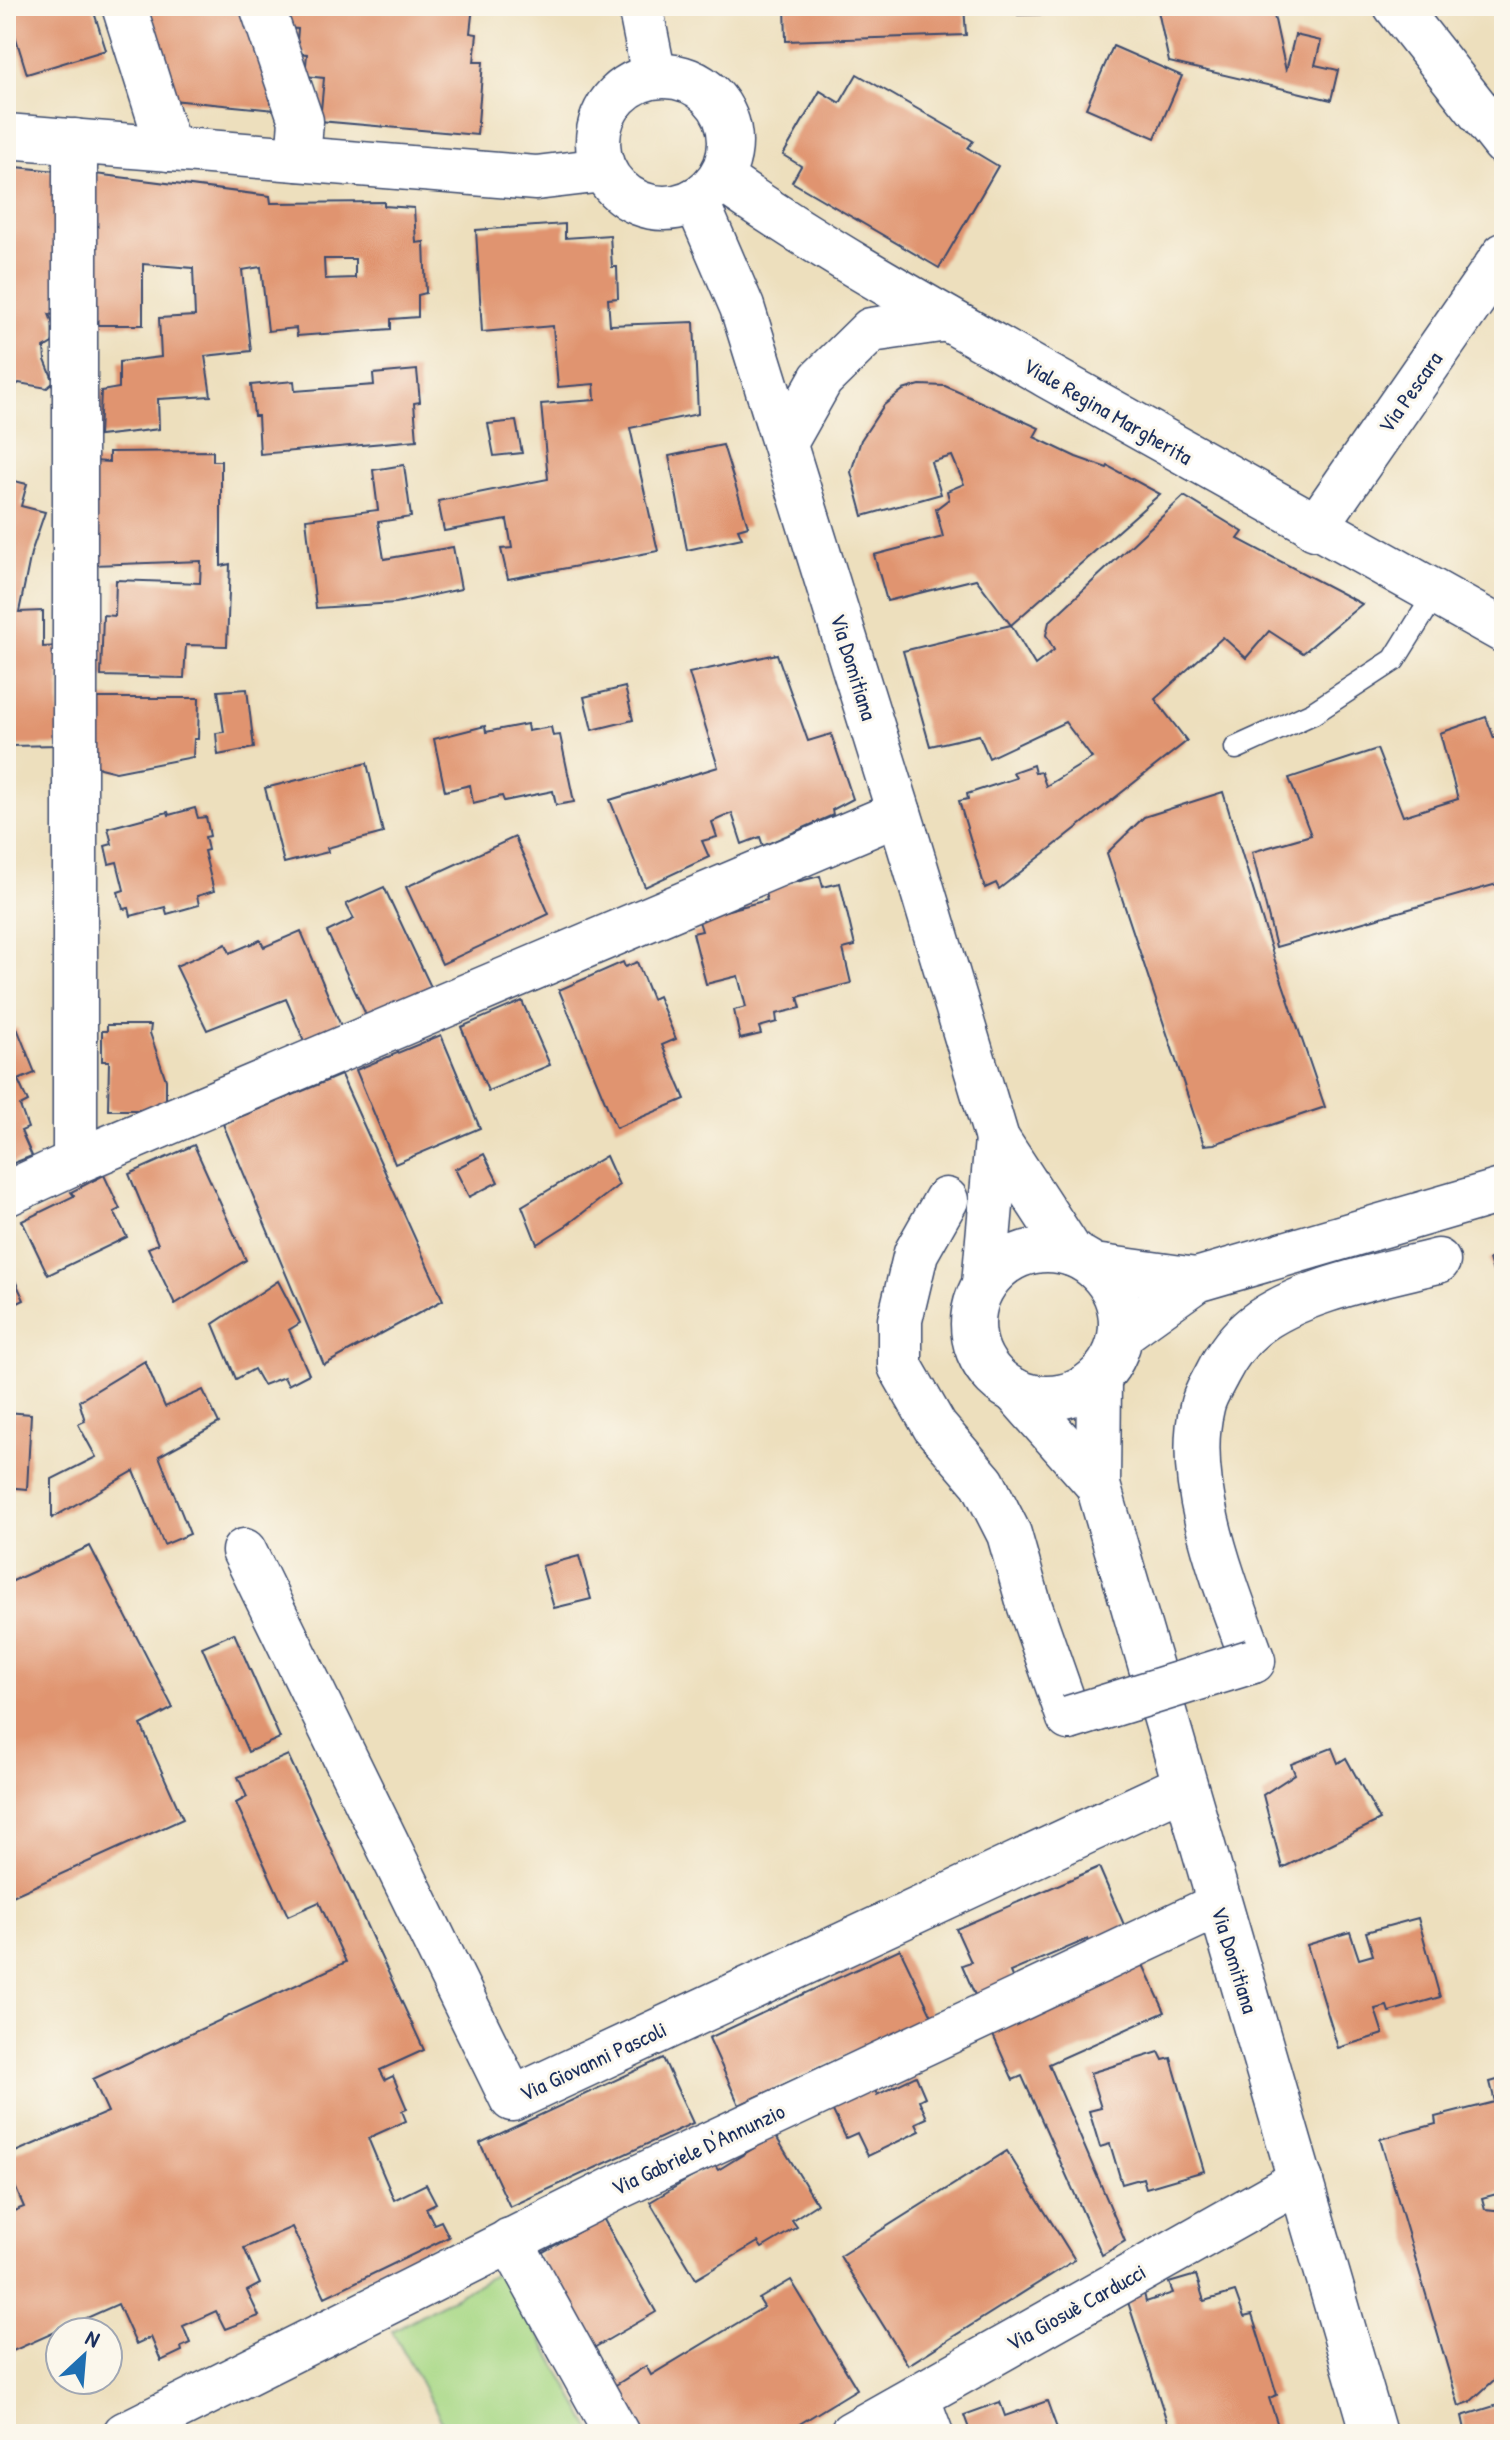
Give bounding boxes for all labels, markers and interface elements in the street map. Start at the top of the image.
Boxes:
street label: Via Pescara [1371,345,1449,439]
street label: Viale Regina Margherita [1018,350,1198,472]
street label: Via Domitiana [824,610,885,724]
street label: Via Domitiana [1205,1903,1266,2017]
street label: Via Giovanni Pascoli [515,2014,671,2108]
street label: Via Gabriele D'Annunzio [607,2096,790,2202]
street label: Via Giosuè Carducci [1001,2256,1151,2358]
north arrow [44,2316,124,2396]
text: N [81,2322,105,2354]

